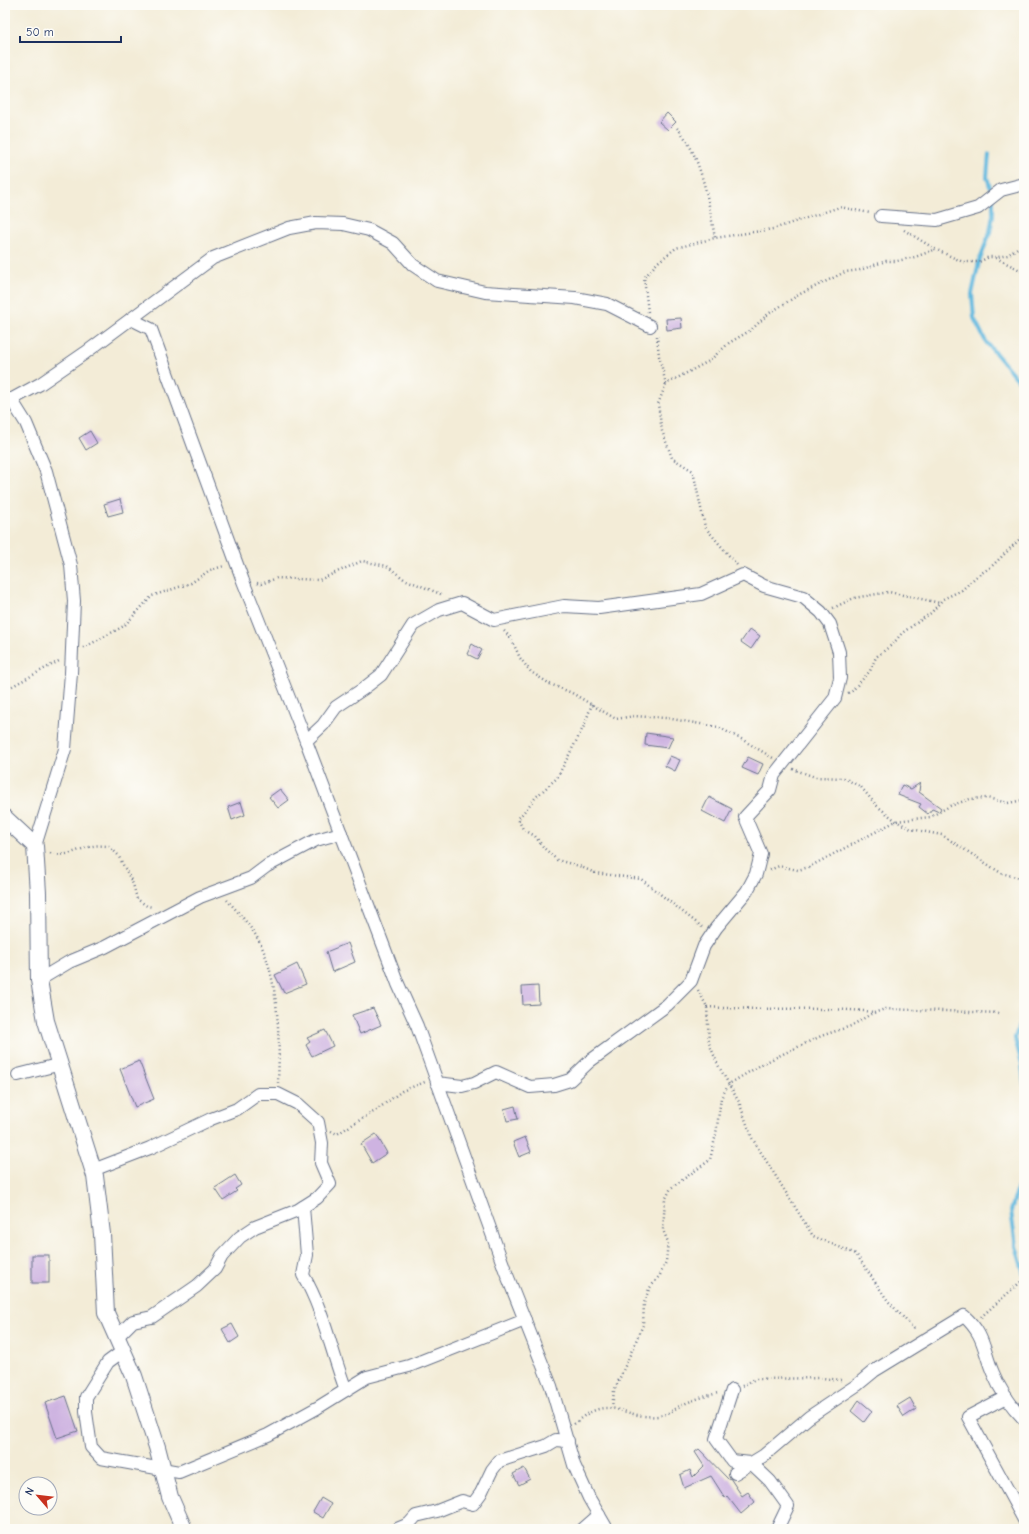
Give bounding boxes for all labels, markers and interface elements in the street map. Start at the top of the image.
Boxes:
scale bar [20,18,121,44]
text: 50 m [26,25,54,39]
north arrow [18,1476,58,1516]
text: N [22,1485,37,1498]

